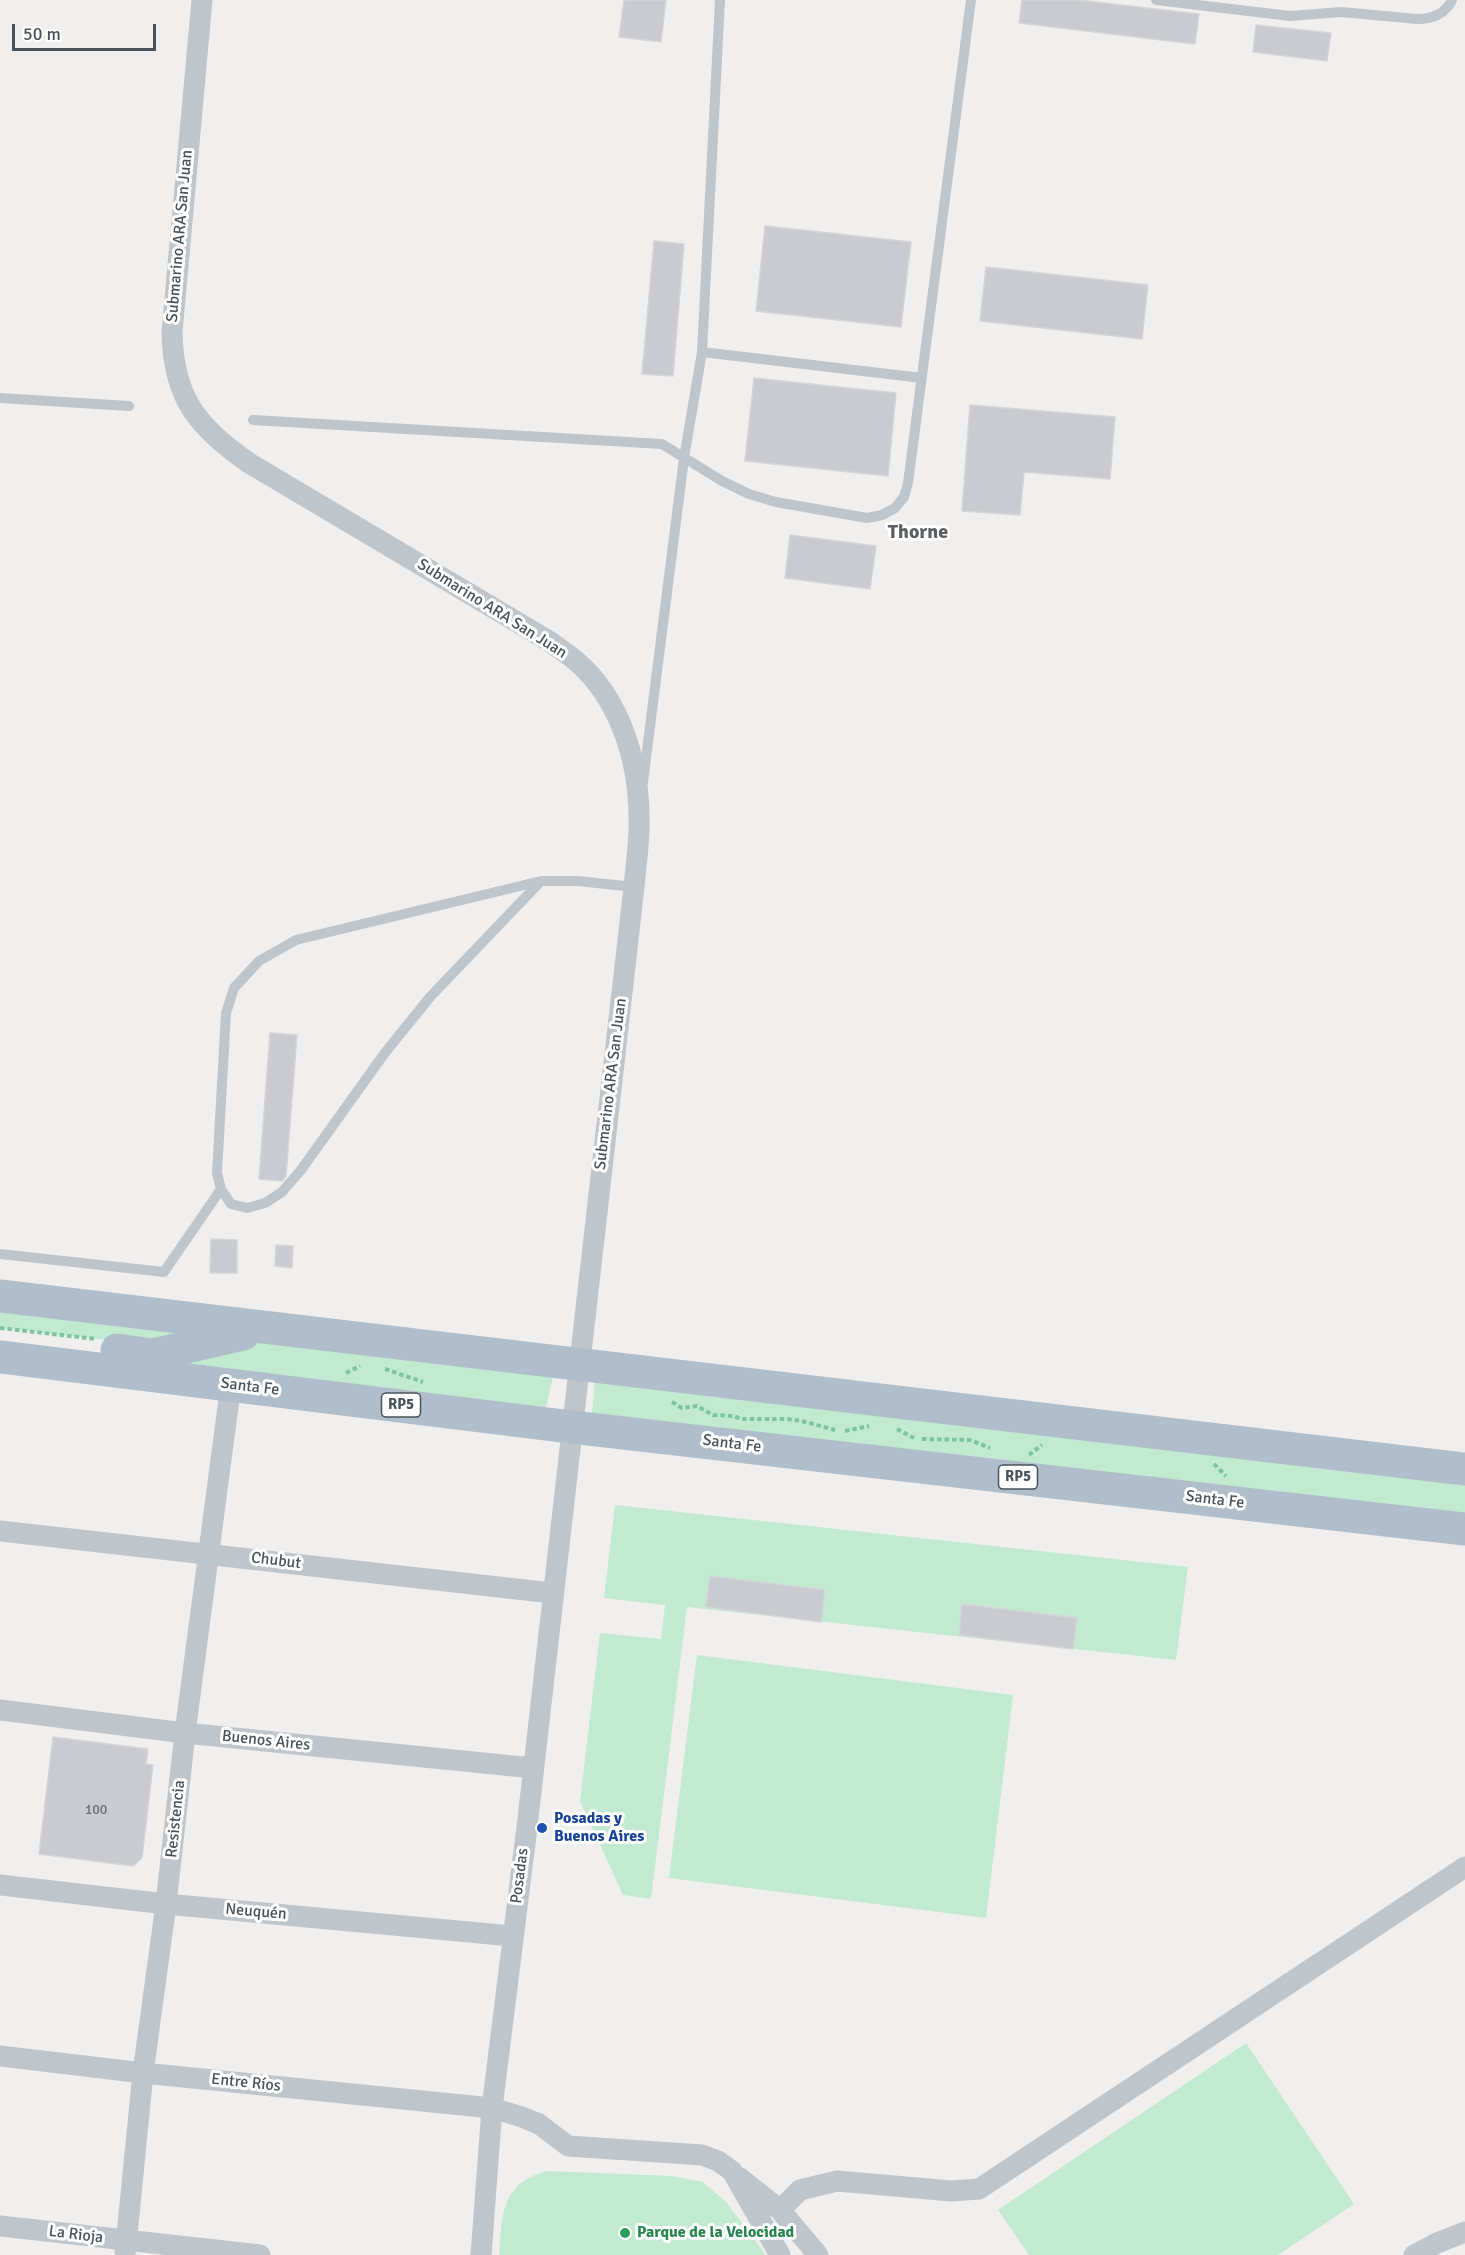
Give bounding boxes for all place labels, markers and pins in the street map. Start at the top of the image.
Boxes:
place label: Posadas y Buenos Aires [554,1809,644,1847]
marker: Posadas y Buenos Aires [535,1821,549,1835]
place label: Parque de la Velocidad [637,2223,794,2243]
marker: Parque de la Velocidad [618,2226,632,2240]

